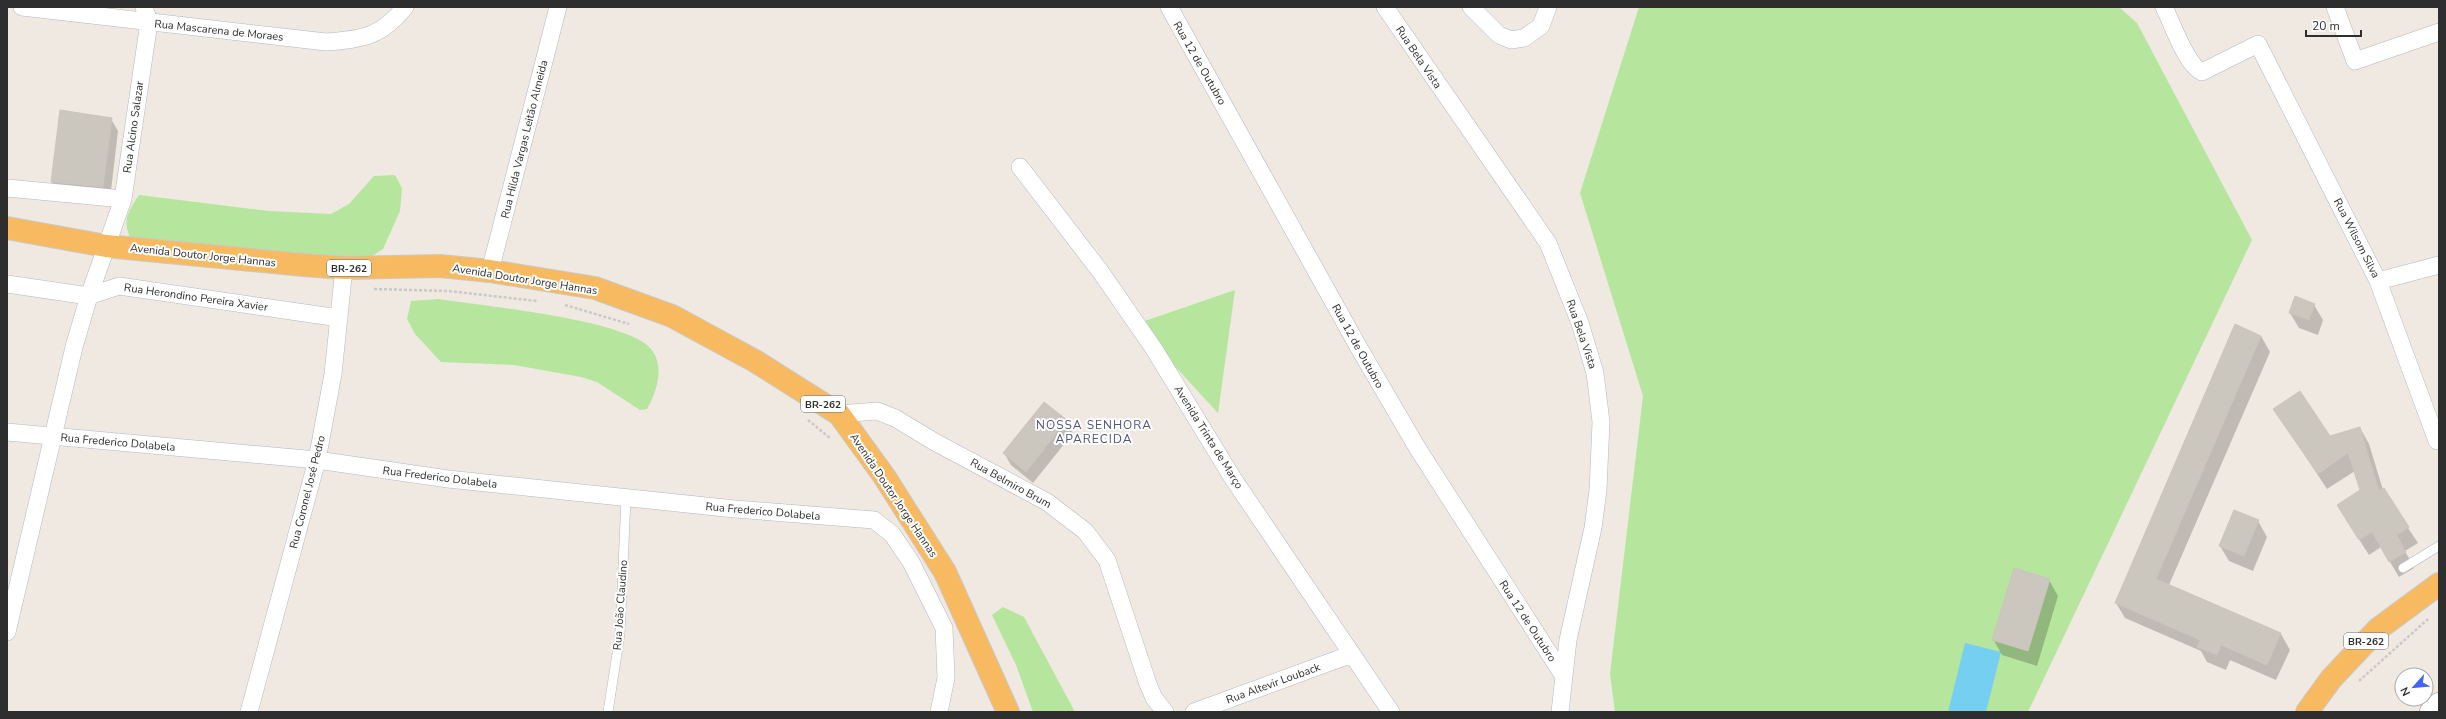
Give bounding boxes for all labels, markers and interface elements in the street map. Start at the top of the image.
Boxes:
scale bar [2306,12,2361,38]
street label: Rua Mascarena de Moraes [154,16,284,45]
text: 20 m [2312,18,2340,34]
street label: Rua 12 de Outubro [1169,19,1230,108]
street label: Rua Bela Vista [1392,23,1445,92]
street label: Rua Hilda Vargas Leitão Almeida [498,58,551,220]
street label: Rua Alcino Salazar [120,80,147,174]
street label: Rua Wilsom Silva [2330,196,2383,281]
street label: Avenida Doutor Jorge Hannas [129,240,277,271]
road number: BR-262 [327,260,371,276]
street label: Avenida Doutor Jorge Hannas [451,261,599,298]
street label: Rua Herondino Pereira Xavier [123,280,269,315]
street label: Rua Bela Vista [1563,297,1600,371]
street label: Rua 12 de Outubro [1328,301,1387,391]
street label: Avenida Trinta de Março [1171,383,1247,492]
road number: BR-262 [801,396,845,412]
district label: NOSSA SENHORA APARECIDA [1036,417,1152,447]
street label: Rua Frederico Dolabela [60,430,176,455]
street label: Avenida Doutor Jorge Hannas [846,430,941,560]
street label: Rua Coronel José Pedro [286,434,329,550]
street label: Rua Belmiro Brum [968,455,1054,512]
street label: Rua Frederico Dolabela [382,463,498,492]
street label: Rua Frederico Dolabela [705,499,821,524]
street label: Rua João Claudino [610,559,631,651]
street label: Rua 12 de Outubro [1496,578,1560,665]
road number: BR-262 [2344,633,2388,649]
street label: Rua Altevir Louback [1224,659,1323,707]
north arrow [2394,667,2434,707]
text: N [2397,684,2414,698]

